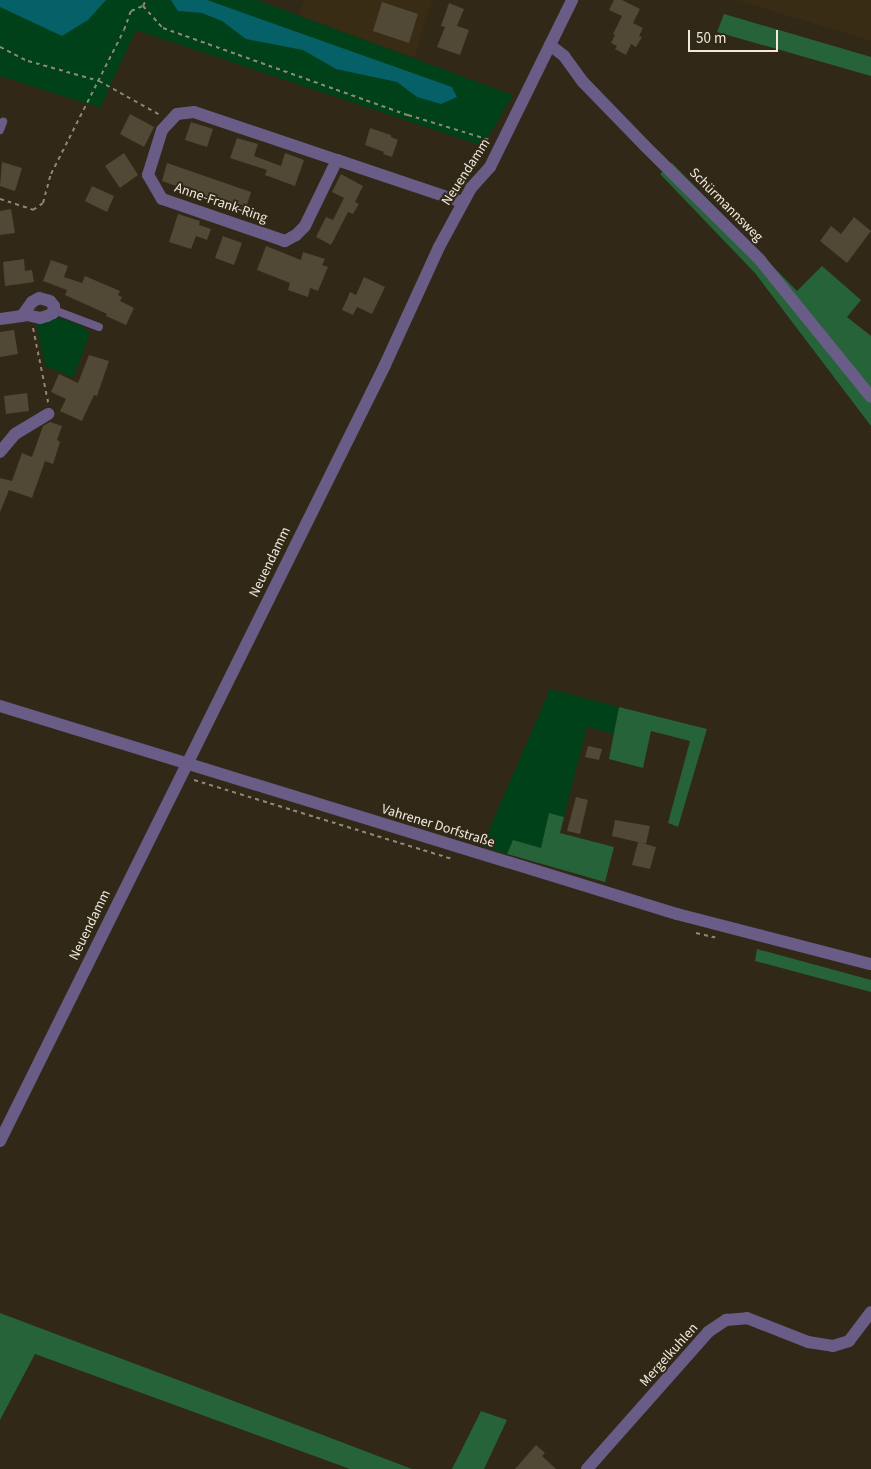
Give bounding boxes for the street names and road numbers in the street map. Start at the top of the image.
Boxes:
street label: Neuendamm [438,135,494,209]
street label: Schürmannsweg [686,165,766,245]
street label: Anne-Frank-Ring [172,179,270,227]
street label: Neuendamm [246,524,294,600]
street label: Vahrener Dorfstraße [379,801,497,851]
street label: Neuendamm [66,887,114,963]
street label: Mergelkuhlen [636,1320,702,1390]

